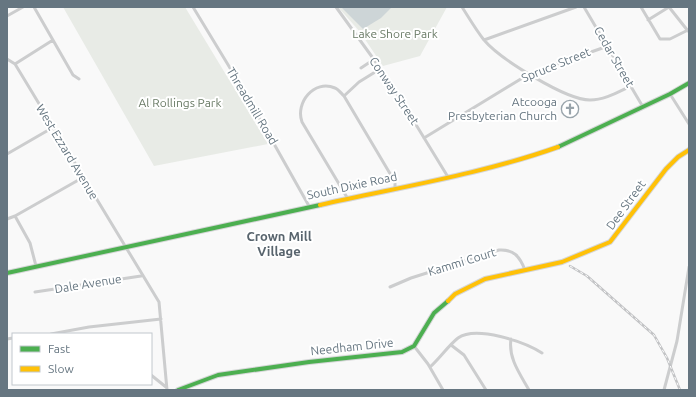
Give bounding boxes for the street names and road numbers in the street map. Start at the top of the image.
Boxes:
street label: Cedar Street [592,24,637,90]
street label: Spruce Street [519,45,592,84]
street label: Conway Street [367,54,422,127]
street label: Threadmill Road [224,65,281,147]
street label: West Ezzard Avenue [34,102,101,202]
street label: South Dixie Road [306,170,398,201]
street label: Dee Street [603,177,648,232]
street label: Kammi Court [426,245,498,278]
street label: Dale Avenue [54,272,122,295]
street label: Needham Drive [310,336,394,357]

